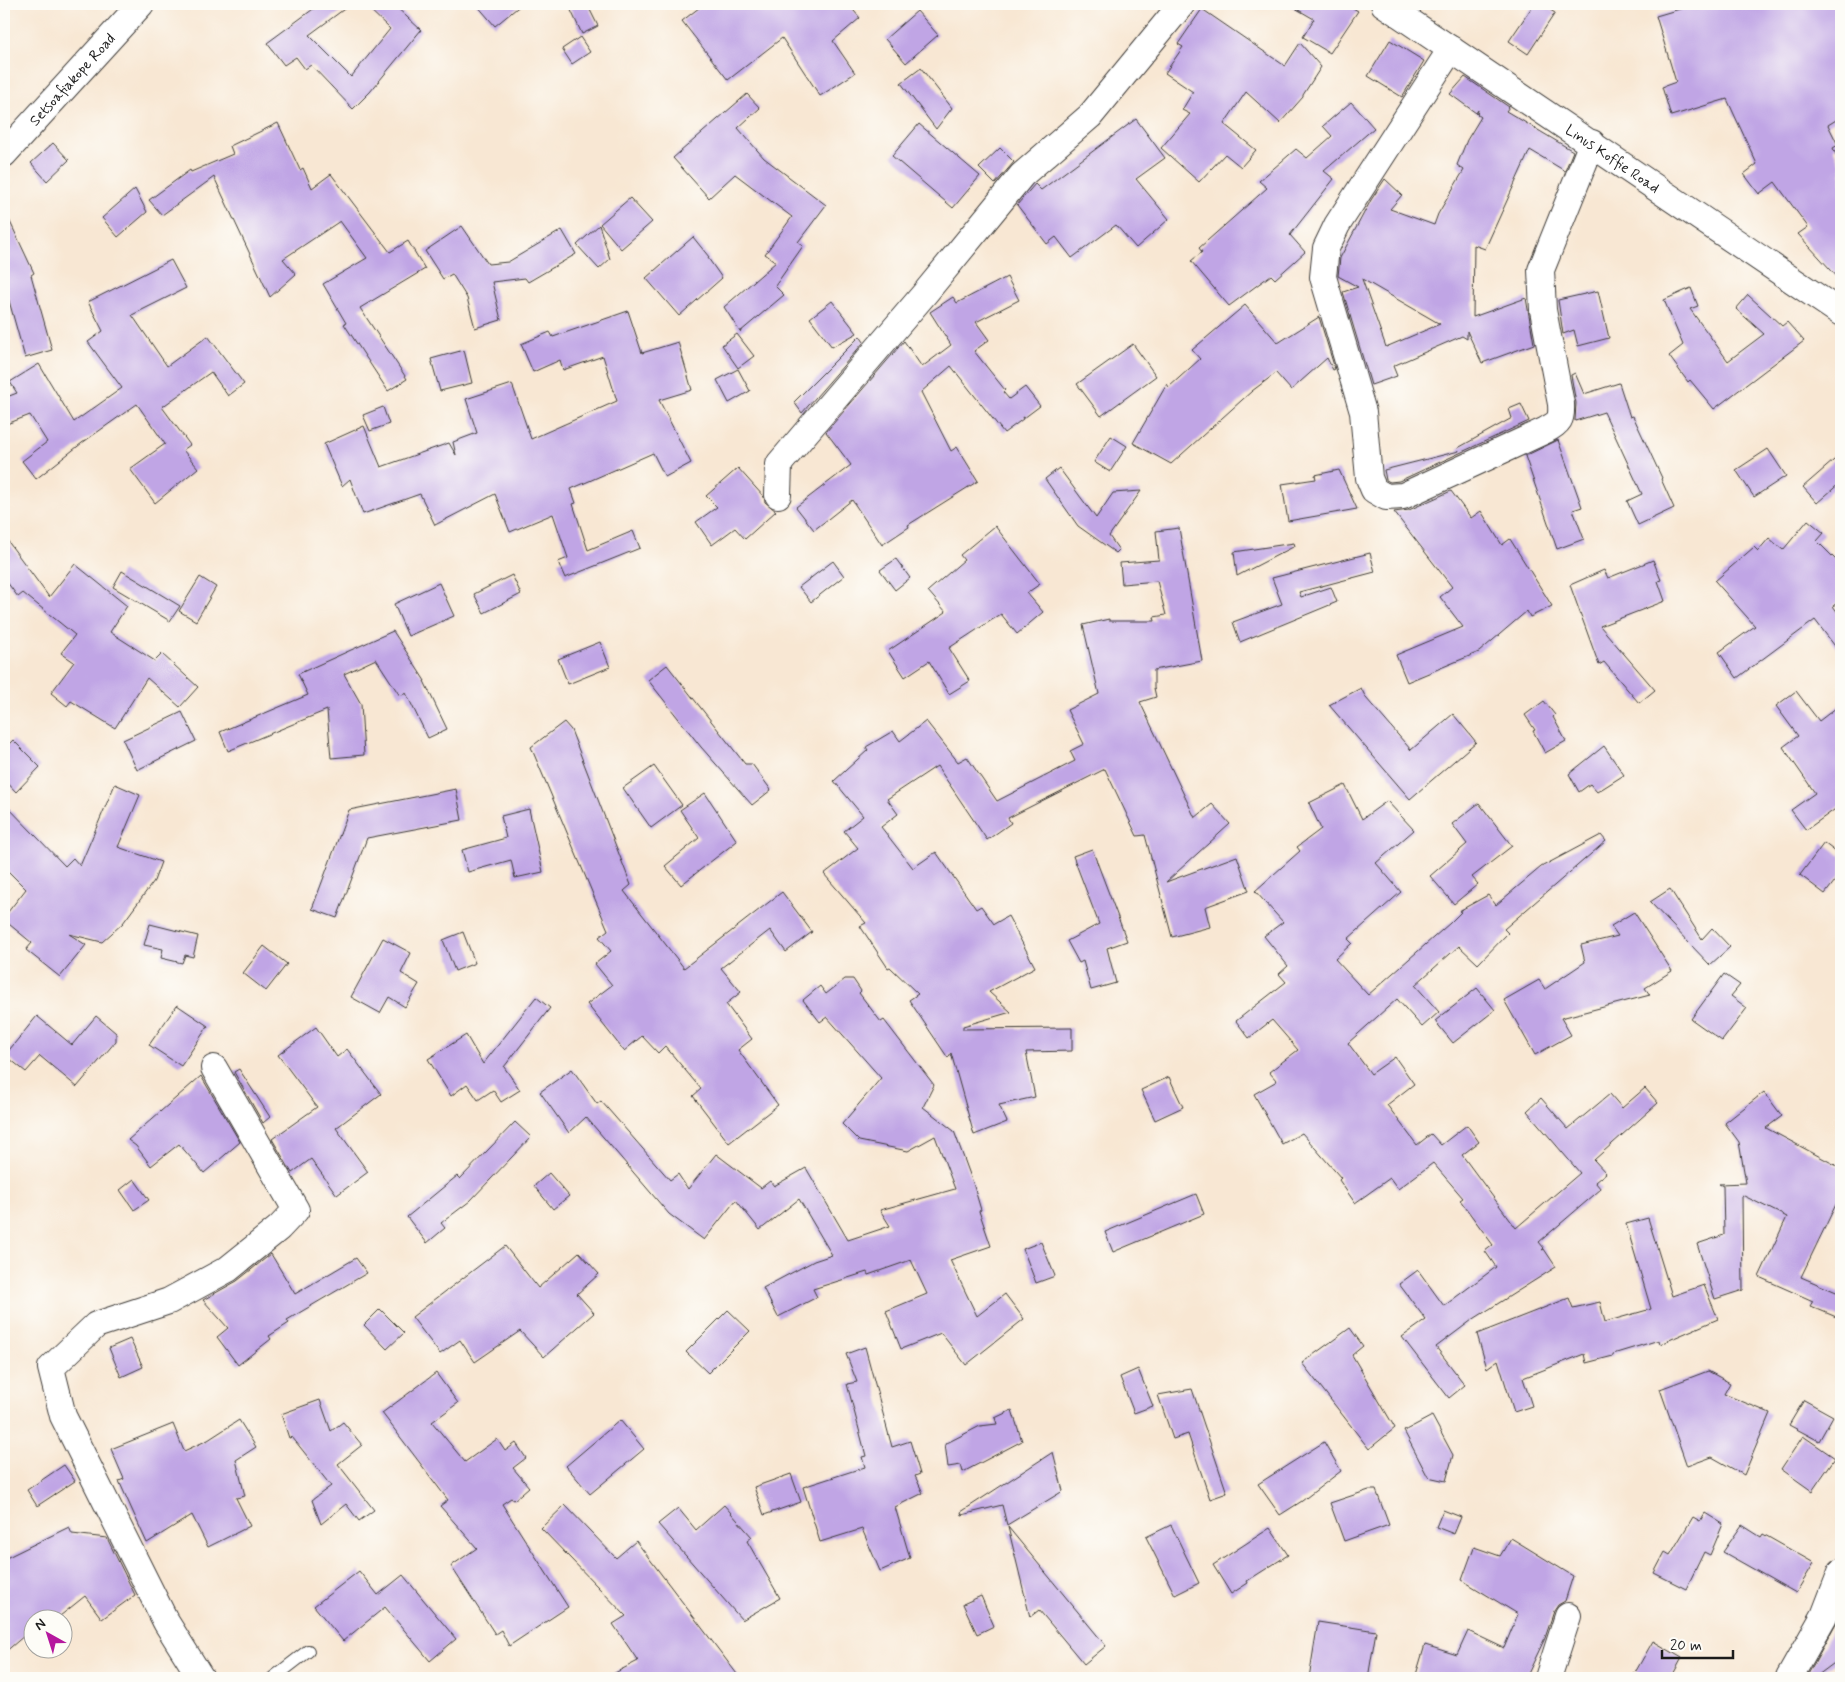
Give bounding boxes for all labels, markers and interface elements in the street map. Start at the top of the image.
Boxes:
street label: Setsoafiakope Road [25,29,120,131]
street label: Linus Koffie Road [1561,120,1663,198]
north arrow [22,1610,72,1660]
text: N [31,1615,50,1635]
scale bar [1662,1627,1734,1659]
text: 20 m [1670,1636,1702,1656]

